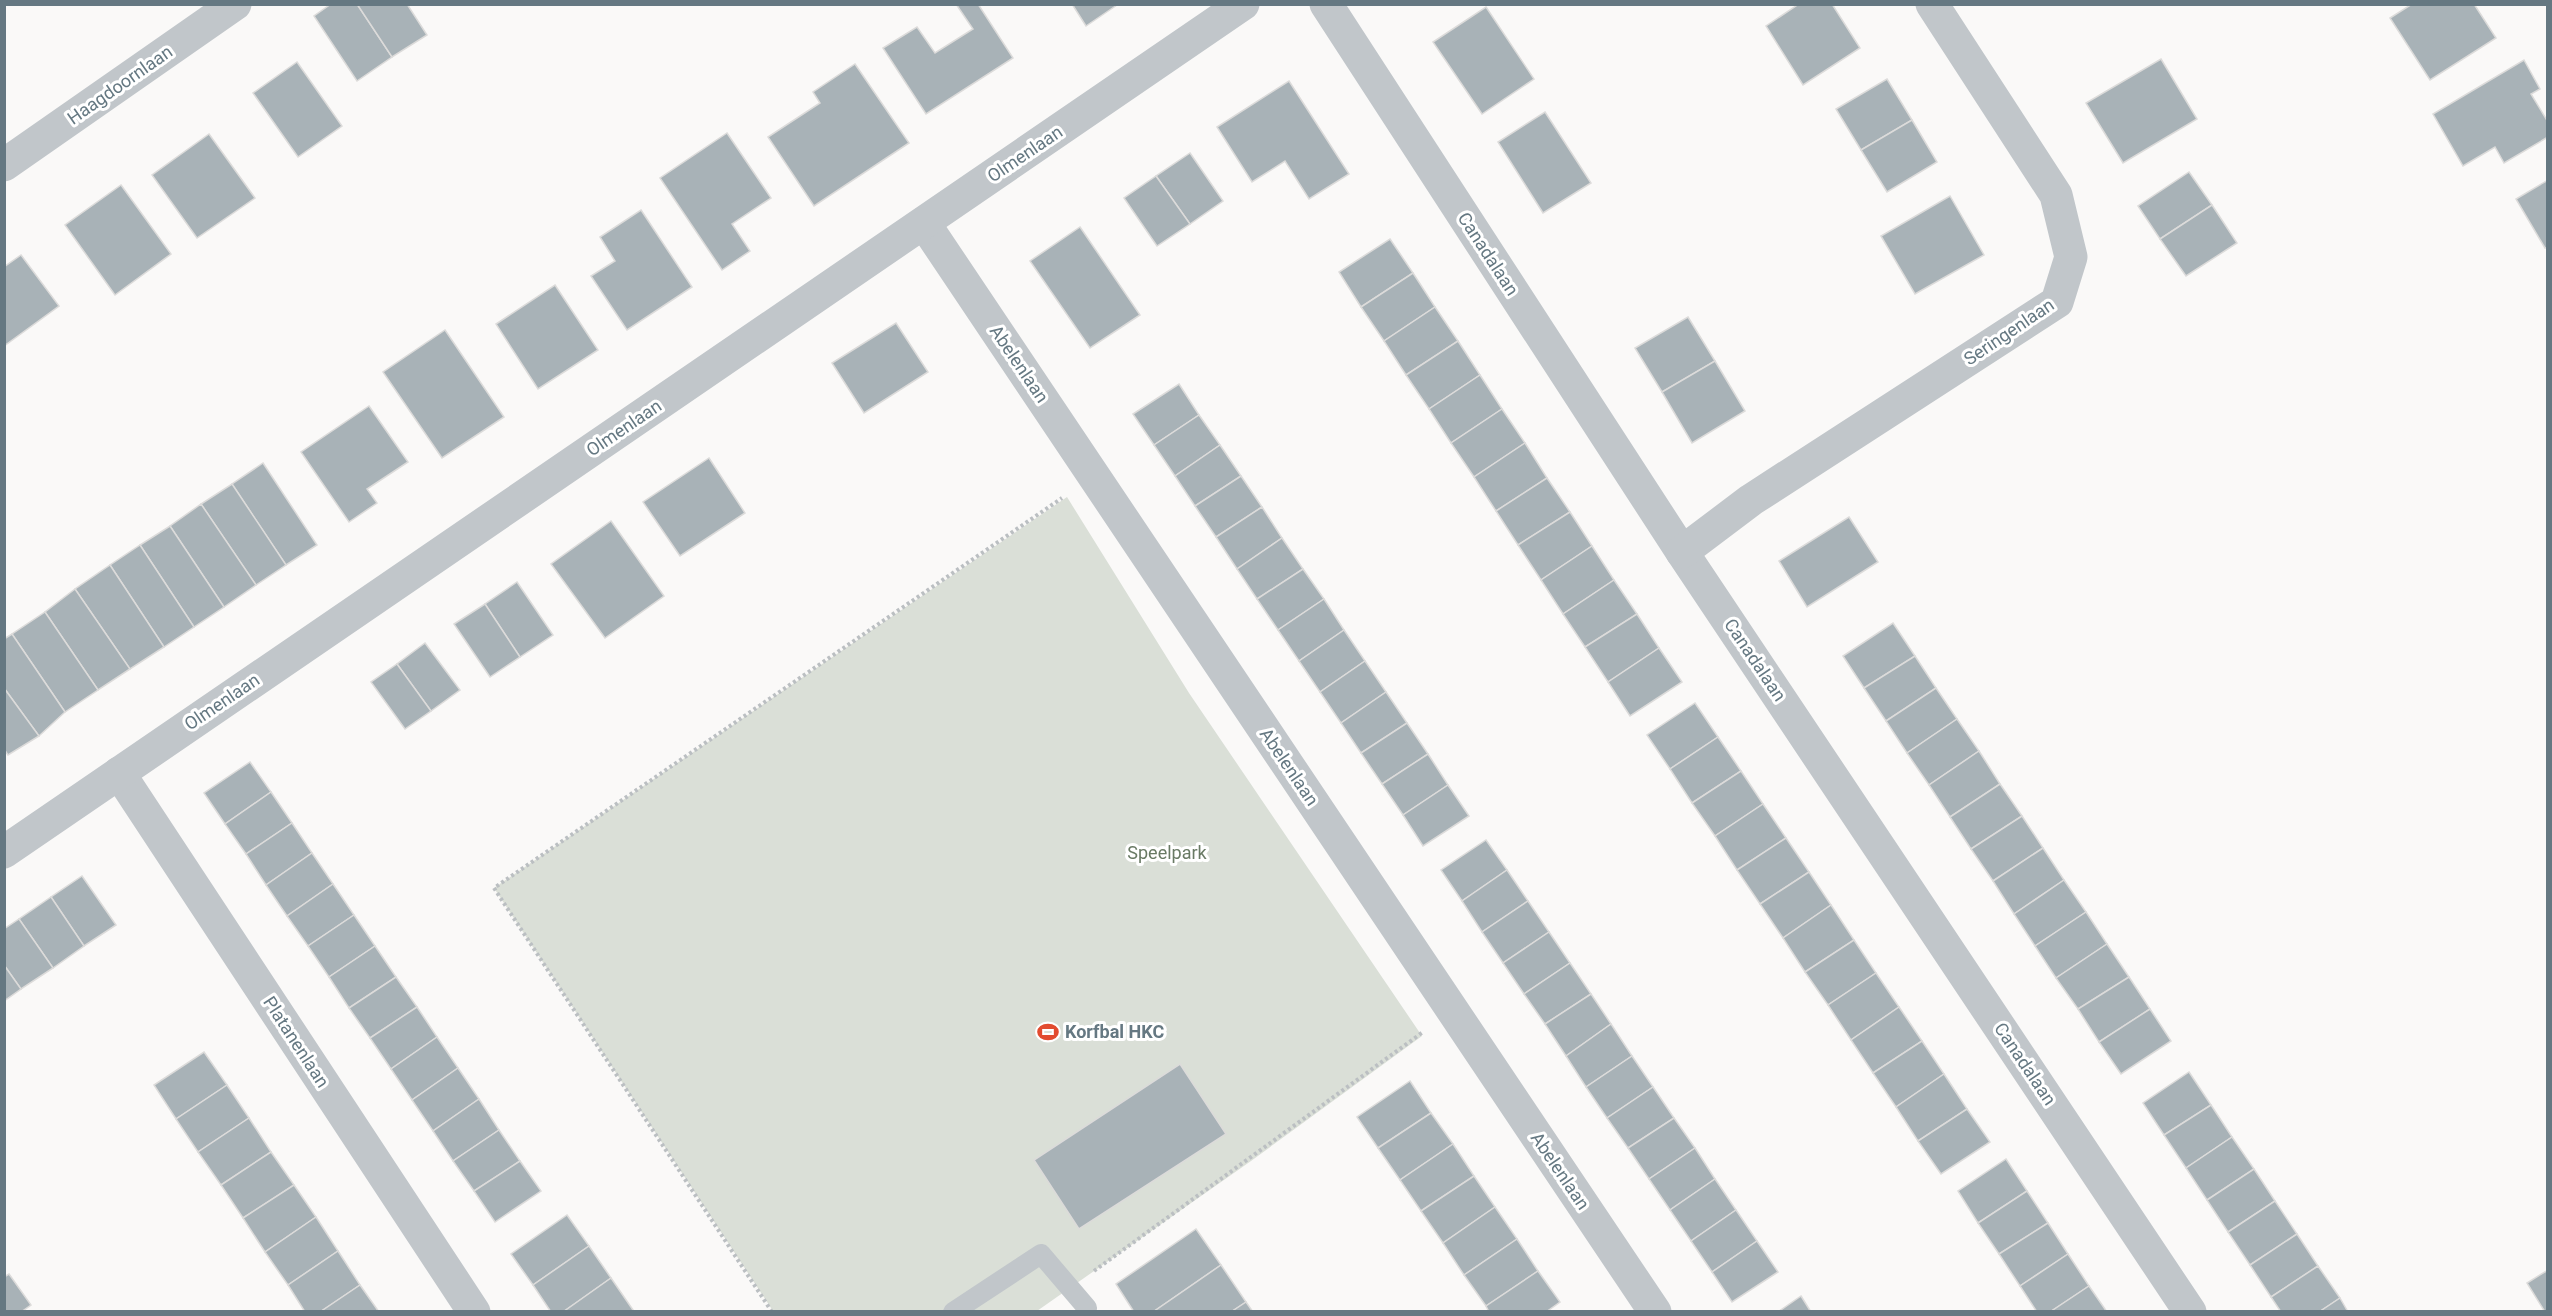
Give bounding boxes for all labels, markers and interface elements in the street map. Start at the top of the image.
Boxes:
street label: Haagdoornlaan [63,41,176,129]
street label: Olmenlaan [983,121,1066,186]
street label: Canadalaan [1454,208,1523,299]
street label: Seringenlaan [1960,294,2058,369]
street label: Abelenlaan [986,321,1053,407]
street label: Olmenlaan [582,395,665,460]
street label: Canadalaan [1720,614,1791,705]
street label: Olmenlaan [180,669,263,734]
street label: Abelenlaan [1256,724,1323,810]
park label: Speelpark [1127,842,1208,863]
street label: Platanenlaan [259,992,334,1091]
street label: Canadalaan [1990,1018,2061,1109]
sports icon: Korfbal HKC [1036,1020,1060,1044]
place label: Korfbal HKC [1065,1021,1164,1042]
street label: Abelenlaan [1527,1128,1594,1214]

